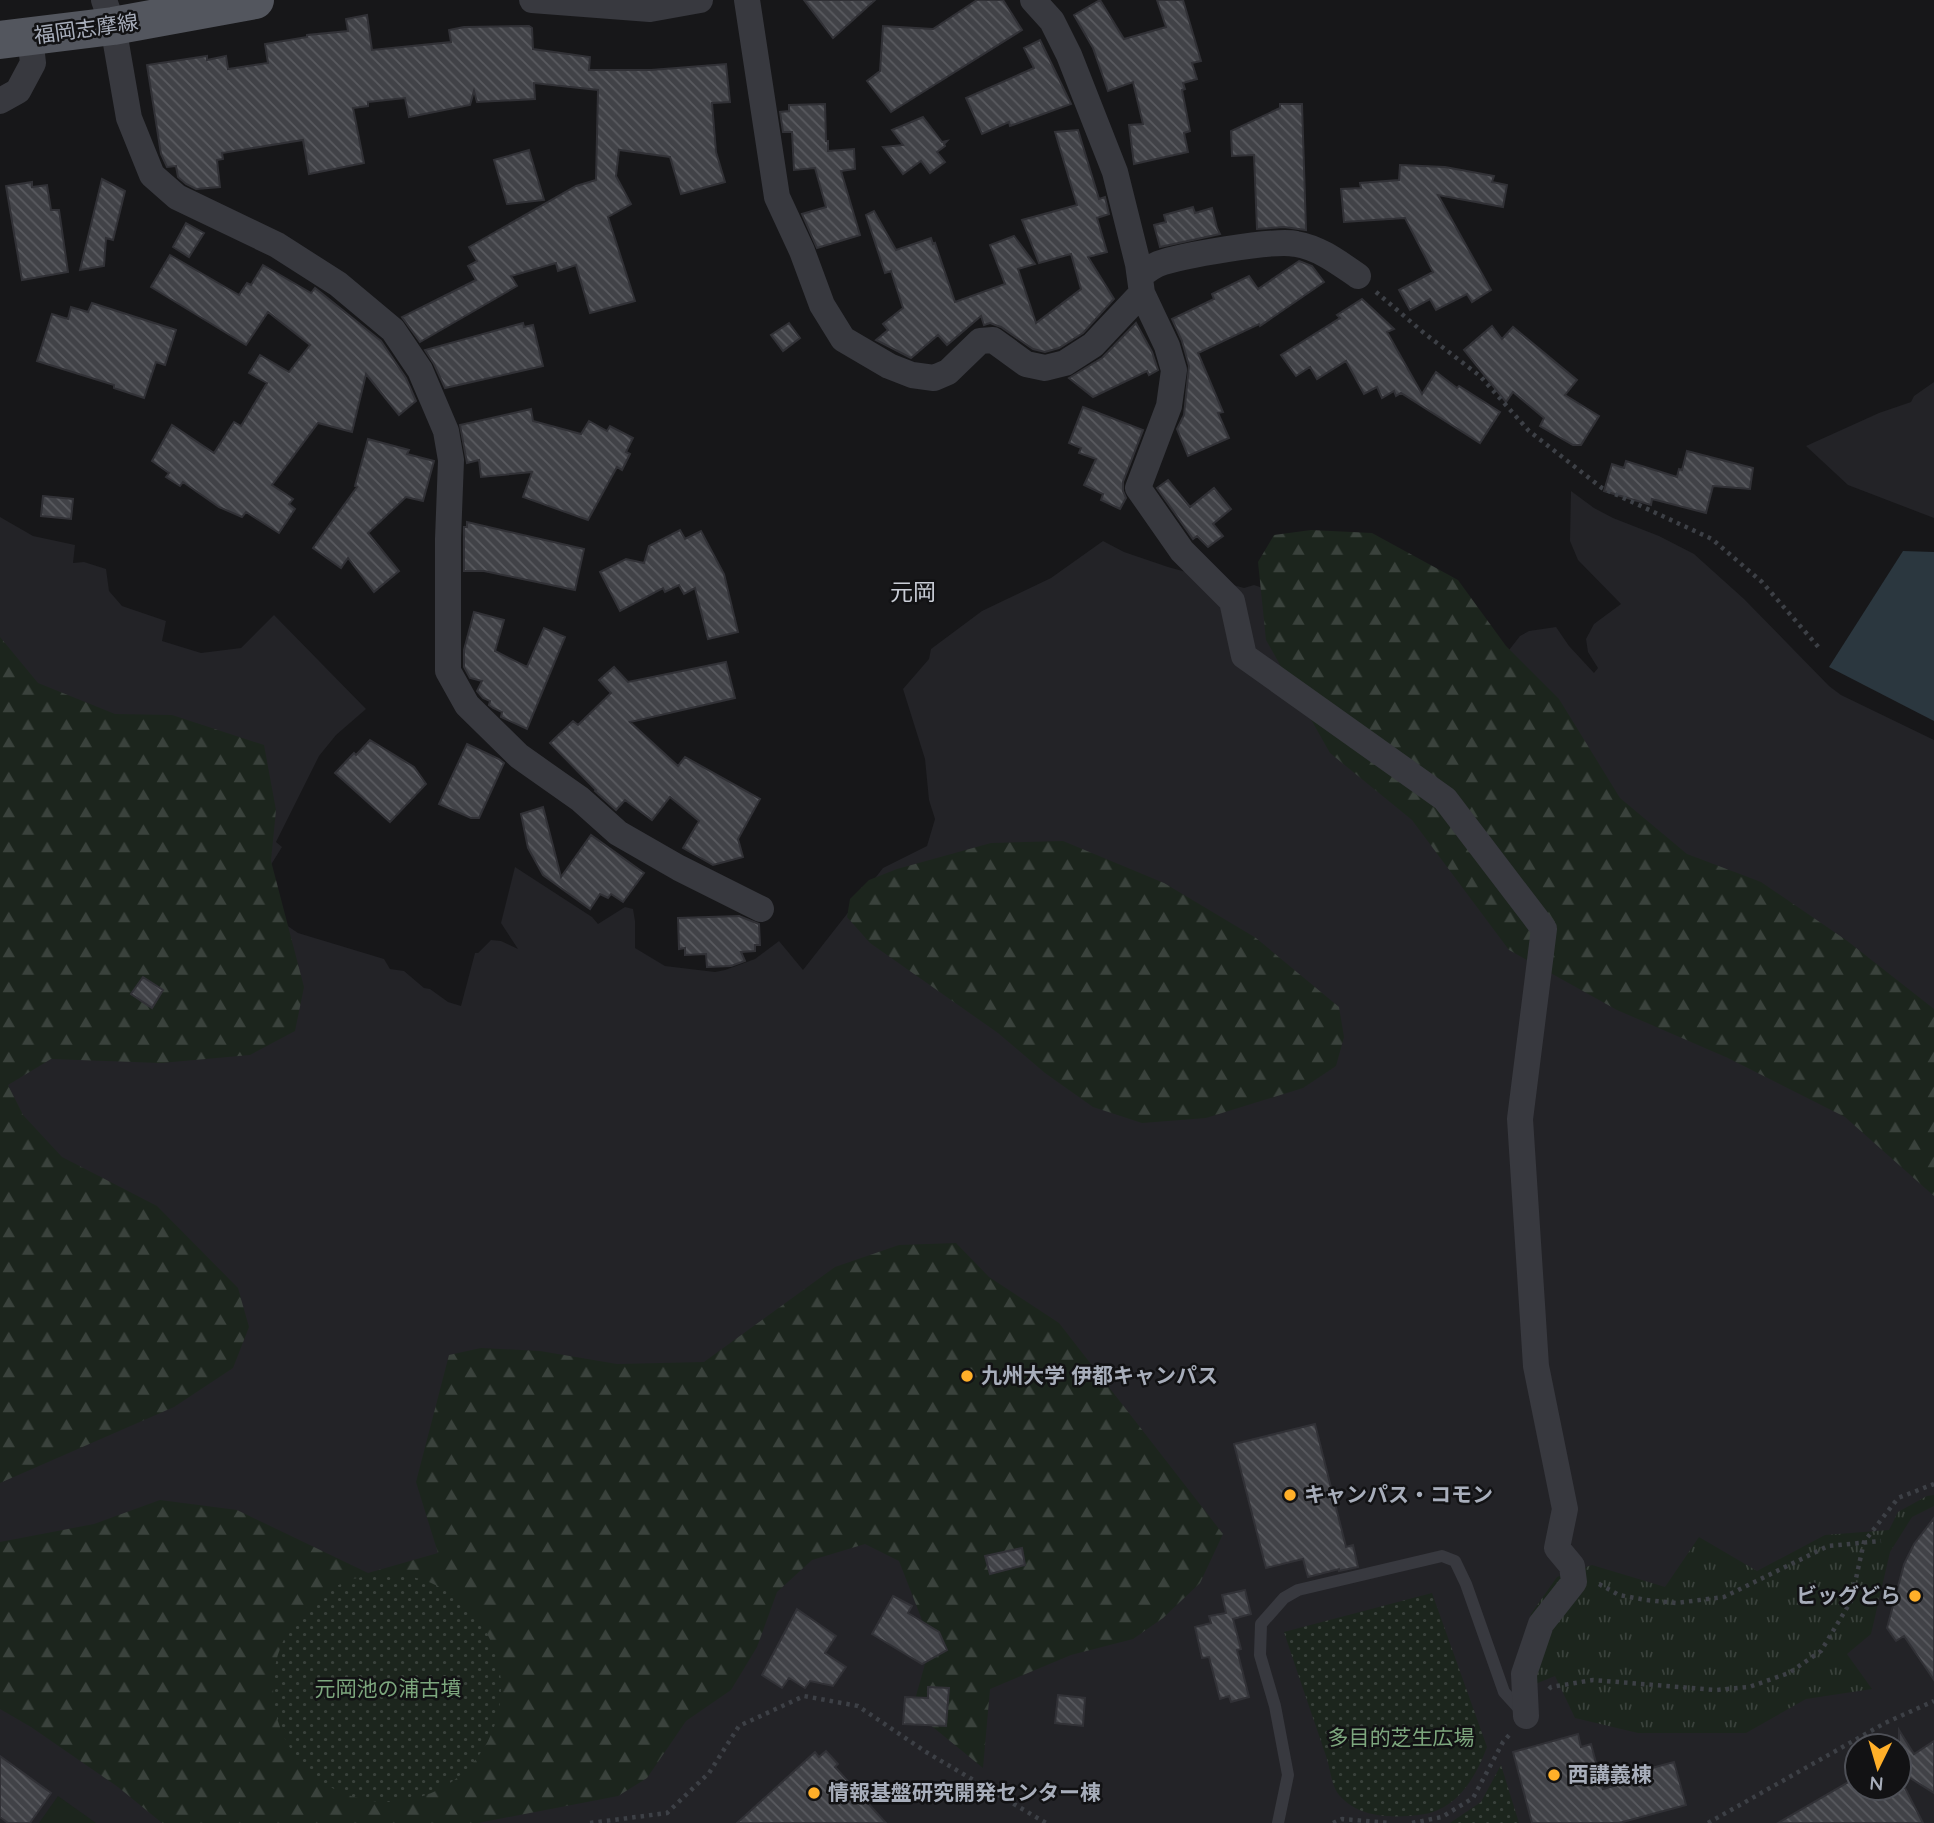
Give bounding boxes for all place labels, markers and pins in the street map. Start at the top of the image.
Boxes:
place label: 九州大学 伊都キャンパス [981,1362,1218,1388]
marker: 九州大学 伊都キャンパス [959,1368,975,1384]
place label: キャンパス・コモン [1304,1481,1493,1507]
marker: キャンパス・コモン [1282,1487,1298,1503]
place label: ビッグどら [1796,1582,1901,1608]
marker: ビッグどら [1907,1588,1923,1604]
place label: 西講義棟 [1568,1761,1652,1787]
marker: 西講義棟 [1546,1767,1562,1783]
place label: 情報基盤研究開発センター棟 [828,1779,1101,1805]
marker: 情報基盤研究開発センター棟 [806,1785,822,1801]

